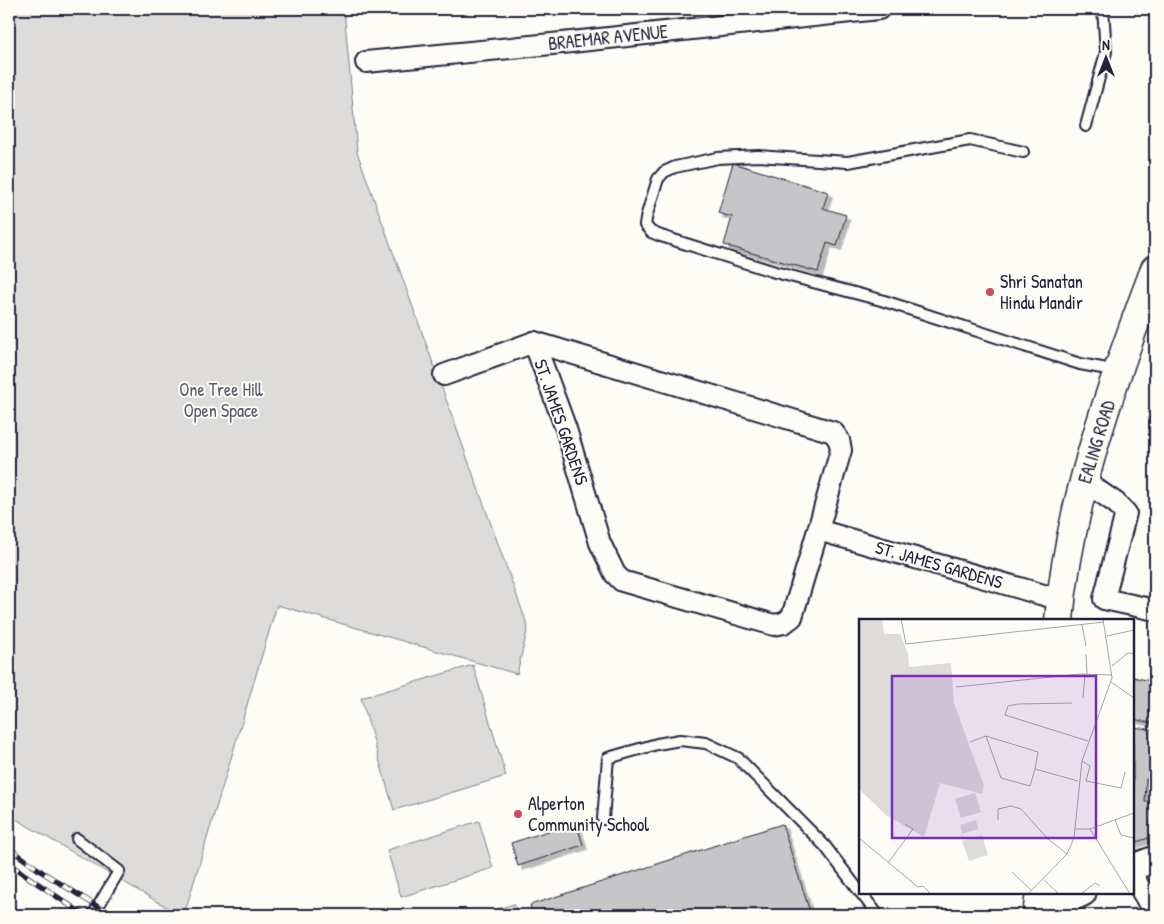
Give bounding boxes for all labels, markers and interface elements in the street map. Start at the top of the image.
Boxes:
street label: BRAEMAR AVENUE [547,19,669,56]
north arrow [1082,32,1132,82]
text: N [1102,35,1110,54]
place label: Shri Sanatan Hindu Mandir [1000,269,1083,315]
marker: Shri Sanatan Hindu Mandir [984,286,996,298]
street label: ST. JAMES GARDENS [528,356,595,488]
park label: One Tree Hill Open Space [179,377,263,423]
street label: EALING ROAD [1072,397,1121,486]
street label: ST. JAMES GARDENS [873,534,1006,595]
inset map [859,619,1134,894]
place label: Alperton Community School [528,791,649,837]
marker: Alperton Community School [512,808,524,820]

